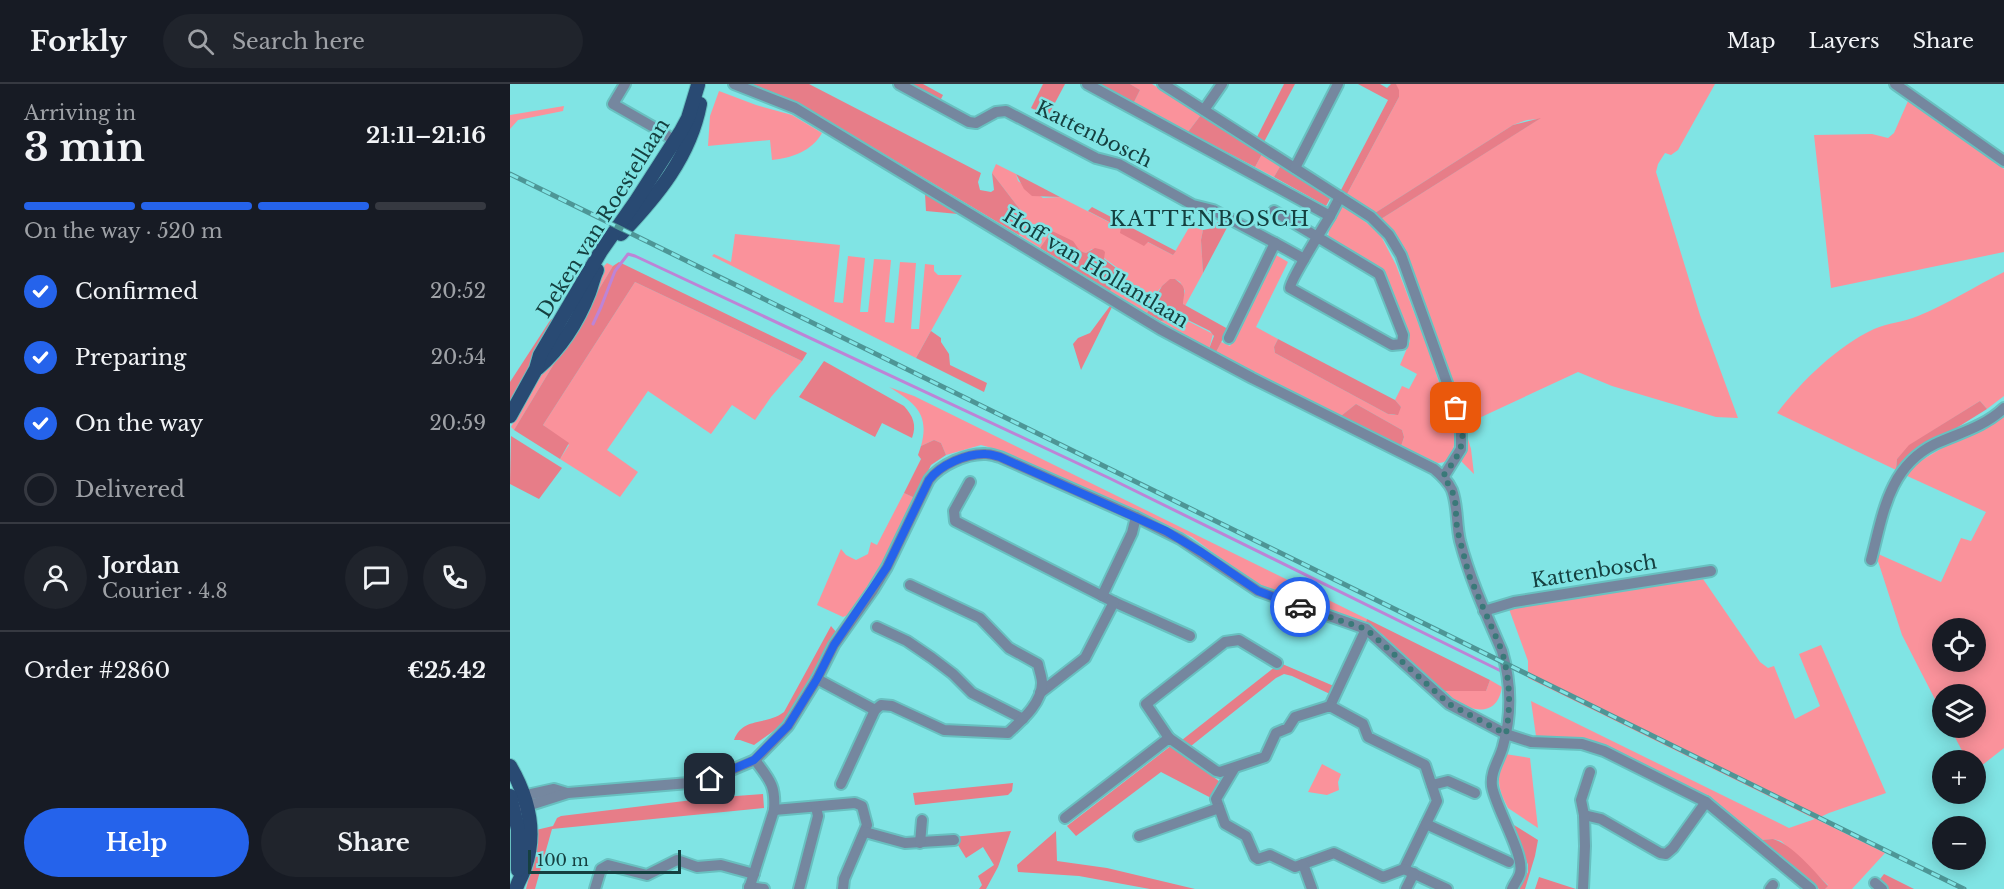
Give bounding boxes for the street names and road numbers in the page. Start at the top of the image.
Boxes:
street label: Kattenbosch [1032,95,1156,173]
street label: Deken van Roestellaan [532,114,674,322]
street label: Hoff van Hollantlaan [999,203,1193,333]
street label: Kattenbosch [1530,549,1659,593]

